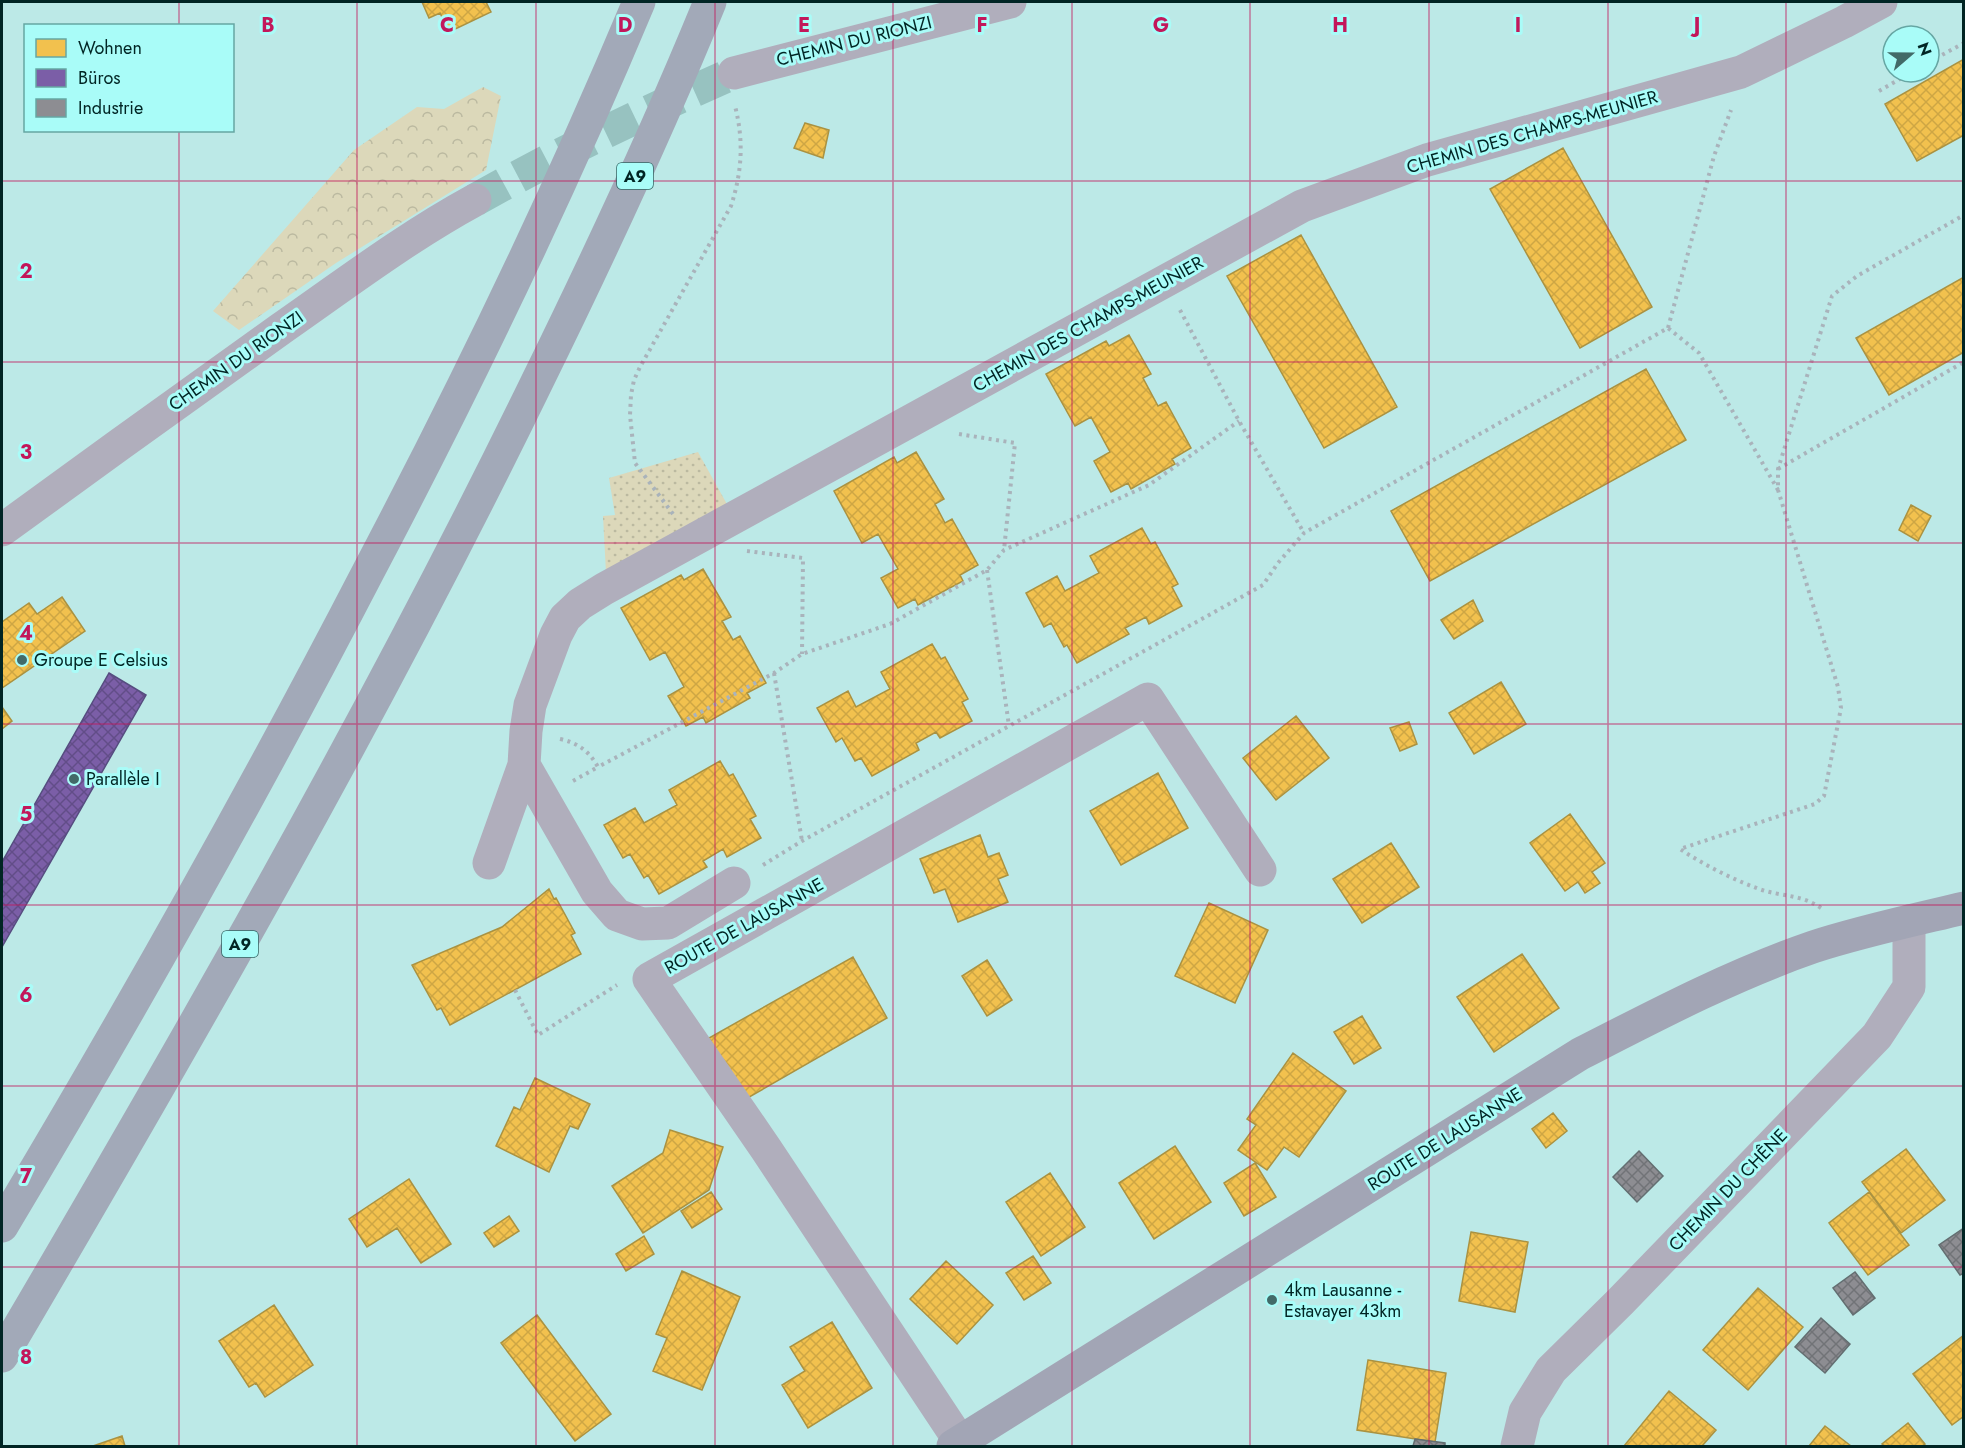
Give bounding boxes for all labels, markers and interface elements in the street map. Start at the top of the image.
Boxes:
text: B [261,11,275,40]
text: C [440,11,454,40]
text: D [618,11,632,40]
street label: CHEMIN DU RIONZI [774,11,934,71]
text: F [976,11,988,40]
text: G [1153,11,1169,40]
text: H [1332,11,1348,40]
text: I [1515,11,1521,40]
text: J [1690,11,1700,40]
legend [24,24,234,132]
north arrow [1881,24,1941,84]
text: Wohnen [78,35,142,61]
text: N [1912,39,1938,59]
text: Büros [78,65,120,91]
street label: CHEMIN DES CHAMPS-MEUNIER [1403,84,1661,180]
text: Industrie [78,95,143,121]
road number: A9 [617,163,653,189]
street label: CHEMIN DES CHAMPS-MEUNIER [968,250,1208,398]
text: 2 [19,257,33,286]
street label: CHEMIN DU RIONZI [163,305,309,417]
text: 3 [20,438,32,467]
text: 4 [19,619,33,648]
place label: Groupe E Celsius [34,647,168,673]
marker: Groupe E Celsius [15,653,29,667]
place label: Parallèle I [86,766,160,792]
marker: Parallèle I [67,772,81,786]
text: 5 [20,800,33,829]
street label: ROUTE DE LAUSANNE [660,871,828,981]
road number: A9 [222,931,258,957]
text: 6 [19,981,33,1010]
street label: ROUTE DE LAUSANNE [1363,1081,1527,1197]
street label: CHEMIN DU CHÊNE [1663,1123,1793,1257]
text: 7 [20,1162,33,1191]
place label: 4km Lausanne - Estavayer 43km [1284,1277,1402,1324]
marker: 4km Lausanne - Estavayer 43km [1265,1293,1279,1307]
text: 8 [20,1343,32,1372]

